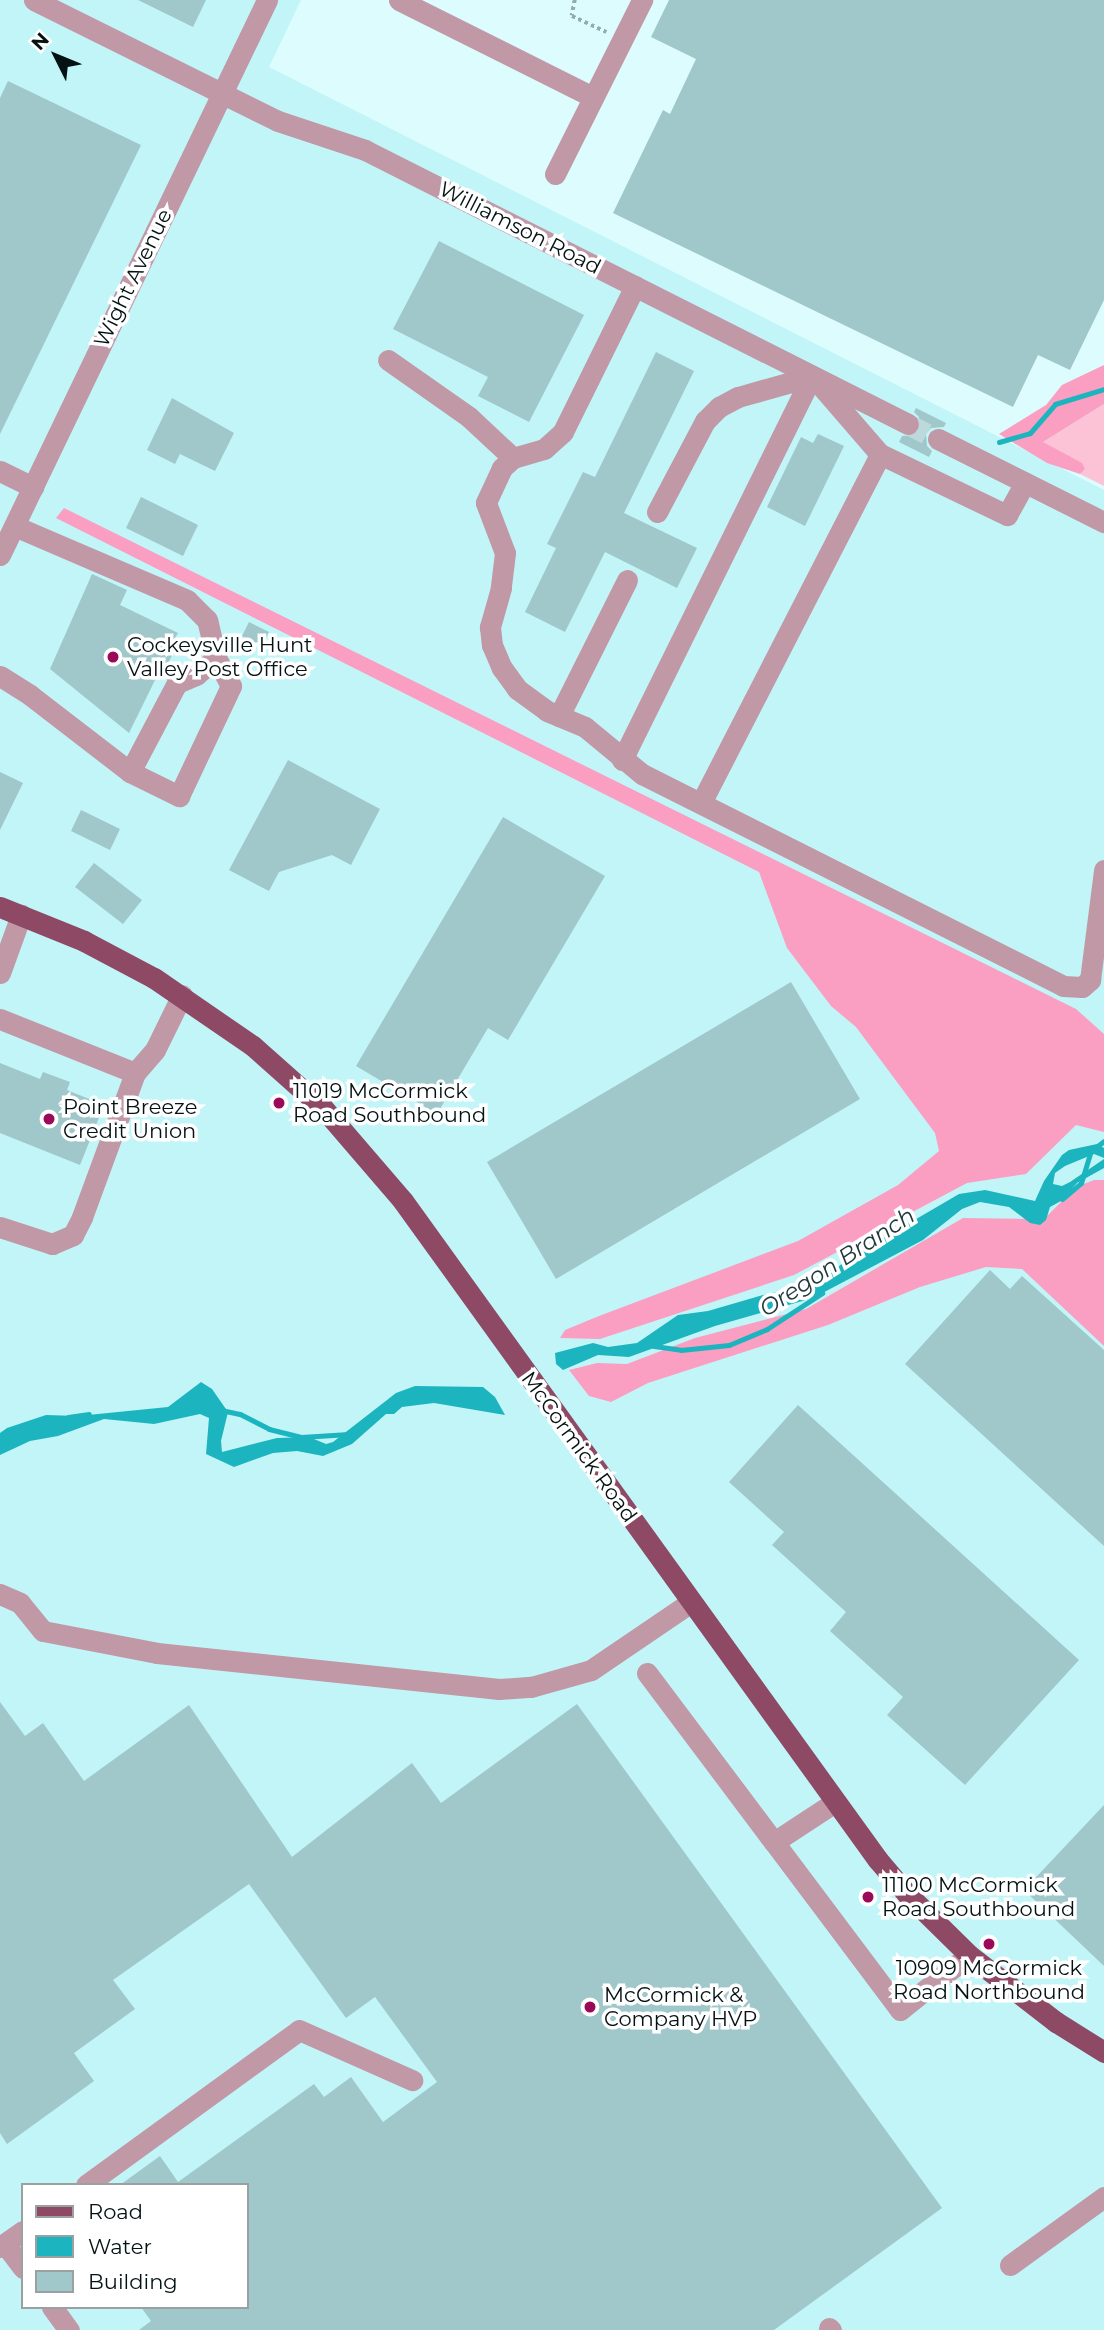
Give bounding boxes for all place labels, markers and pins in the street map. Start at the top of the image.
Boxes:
place label: Cockeysville Hunt Valley Post Office [127,632,313,682]
marker: Cockeysville Hunt Valley Post Office [105,649,121,665]
place label: 11019 McCormick Road Southbound [293,1078,486,1128]
place label: Point Breeze Credit Union [63,1094,197,1144]
marker: 11019 McCormick Road Southbound [271,1095,287,1111]
marker: Point Breeze Credit Union [41,1111,57,1127]
place label: 11100 McCormick Road Southbound [882,1872,1075,1922]
marker: 11100 McCormick Road Southbound [860,1889,876,1905]
marker: 10909 McCormick Road Northbound [981,1936,997,1952]
place label: 10909 McCormick Road Northbound [893,1955,1085,2005]
place label: McCormick & Company HVP [604,1982,757,2032]
marker: McCormick & Company HVP [582,1999,598,2015]

